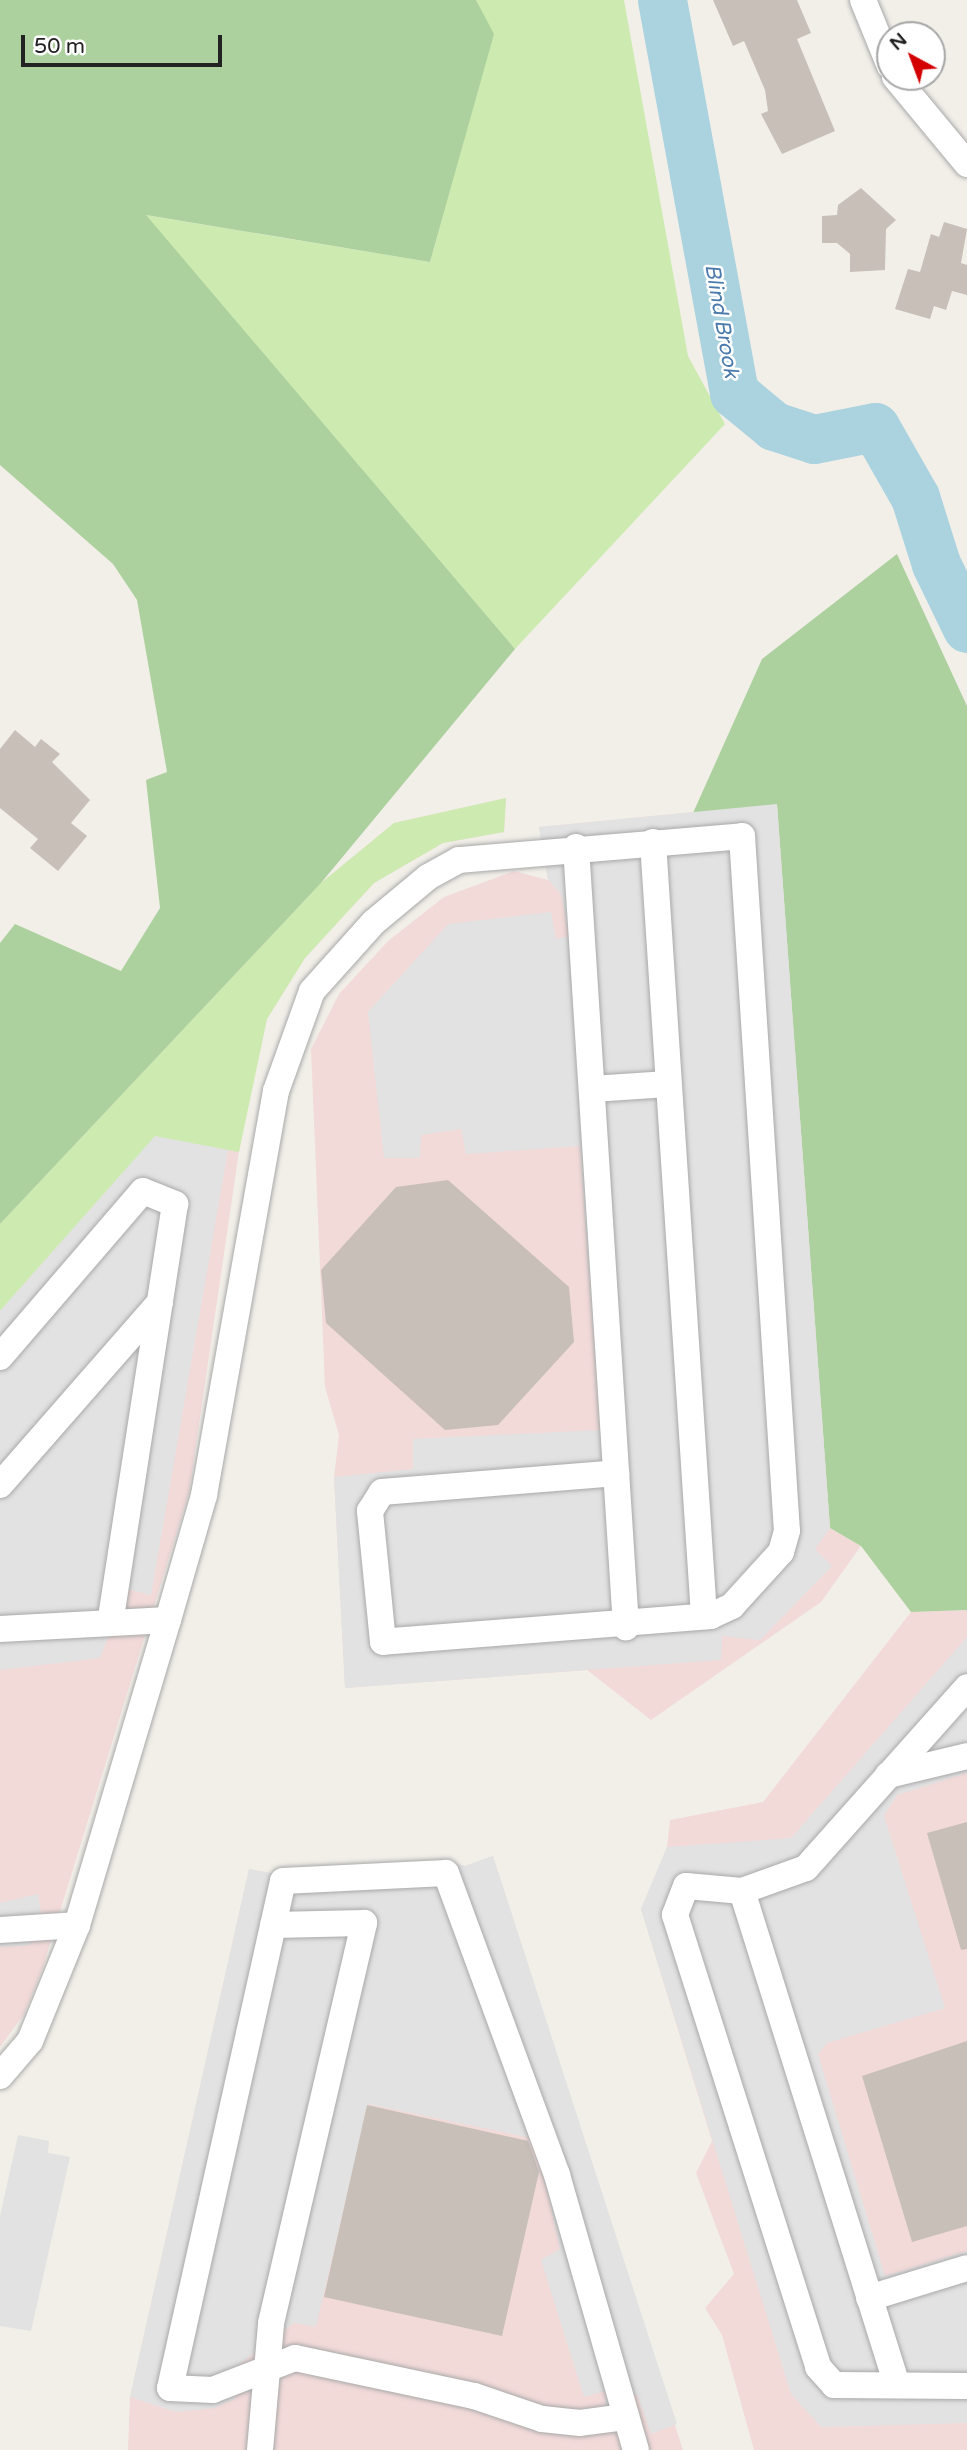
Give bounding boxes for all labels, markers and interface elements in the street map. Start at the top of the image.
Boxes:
scale bar [24,21,226,65]
north arrow [876,21,946,91]
text: N [886,28,912,55]
text: 50 m [34,34,85,59]
water label: Blind Brook [699,262,743,380]

